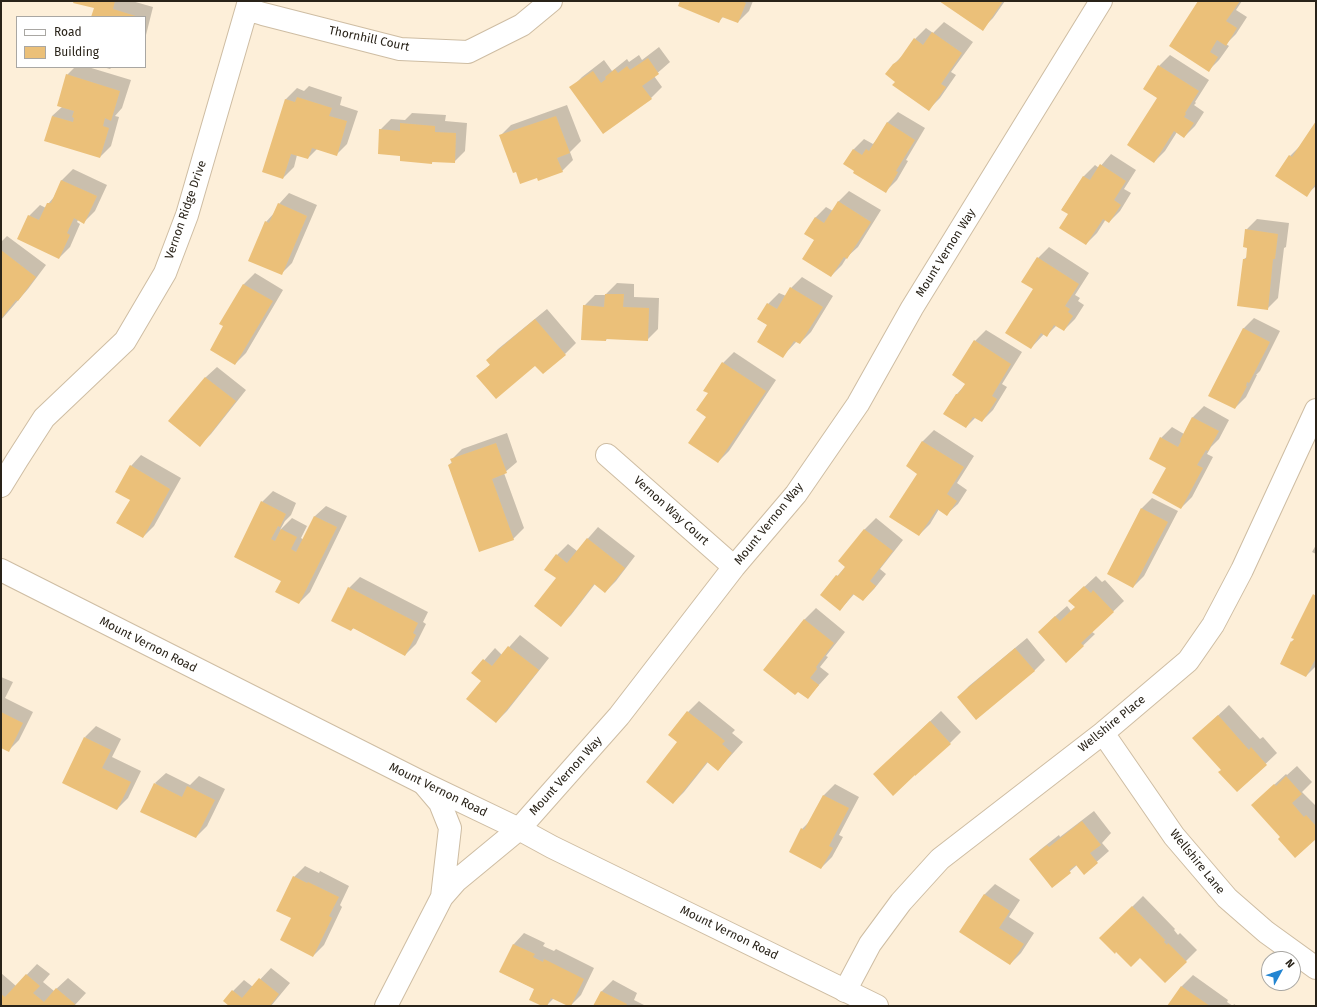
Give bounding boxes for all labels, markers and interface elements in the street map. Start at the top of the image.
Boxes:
legend [16,16,146,68]
street label: Thornhill Court [327,23,411,55]
text: Road [54,25,82,39]
text: Building [54,45,99,59]
street label: Vernon Ridge Drive [162,159,210,261]
street label: Mount Vernon Way [913,206,979,300]
street label: Vernon Way Court [630,473,712,549]
street label: Mount Vernon Way [731,480,807,568]
street label: Mount Vernon Road [97,614,199,676]
street label: Wellshire Place [1076,693,1148,755]
street label: Mount Vernon Way [527,733,605,819]
street label: Mount Vernon Road [387,760,489,820]
street label: Wellshire Lane [1166,827,1228,897]
street label: Mount Vernon Road [678,903,780,963]
north arrow [1261,951,1301,991]
text: N [1282,957,1297,971]

